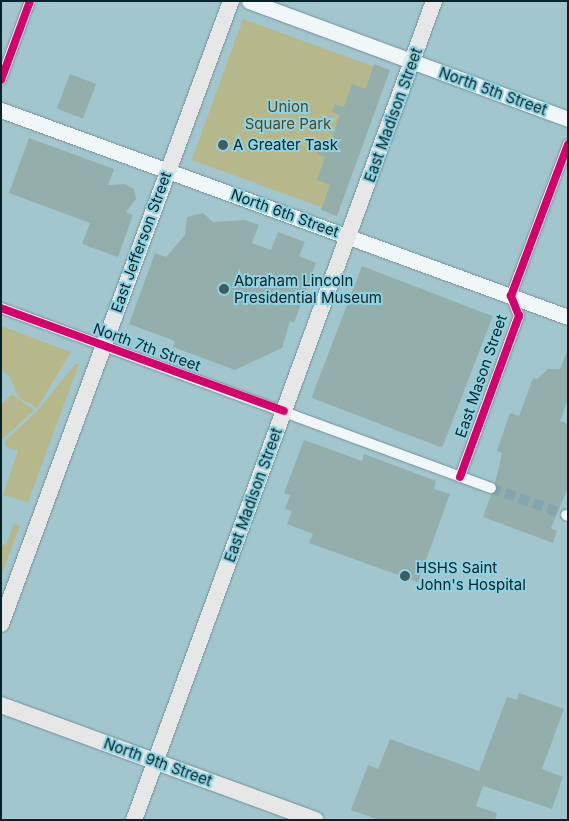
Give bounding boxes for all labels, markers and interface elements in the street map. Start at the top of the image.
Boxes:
street label: East Madison Street [360,45,426,185]
street label: North 5th Street [437,63,549,119]
park label: Union Square Park [245,97,331,132]
place label: A Greater Task [233,136,338,154]
marker: A Greater Task [217,139,229,151]
street label: East Jefferson Street [107,169,175,315]
street label: North 6th Street [228,185,342,241]
place label: Abraham Lincoln Presidential Museum [234,271,382,306]
marker: Abraham Lincoln Presidential Museum [218,283,230,295]
street label: East Mason Street [452,312,510,440]
street label: North 7th Street [91,319,203,375]
street label: East Madison Street [220,425,286,565]
place label: HSHS Saint John's Hospital [416,558,526,593]
marker: HSHS Saint John's Hospital [398,569,412,583]
street label: North 9th Street [101,734,215,790]

